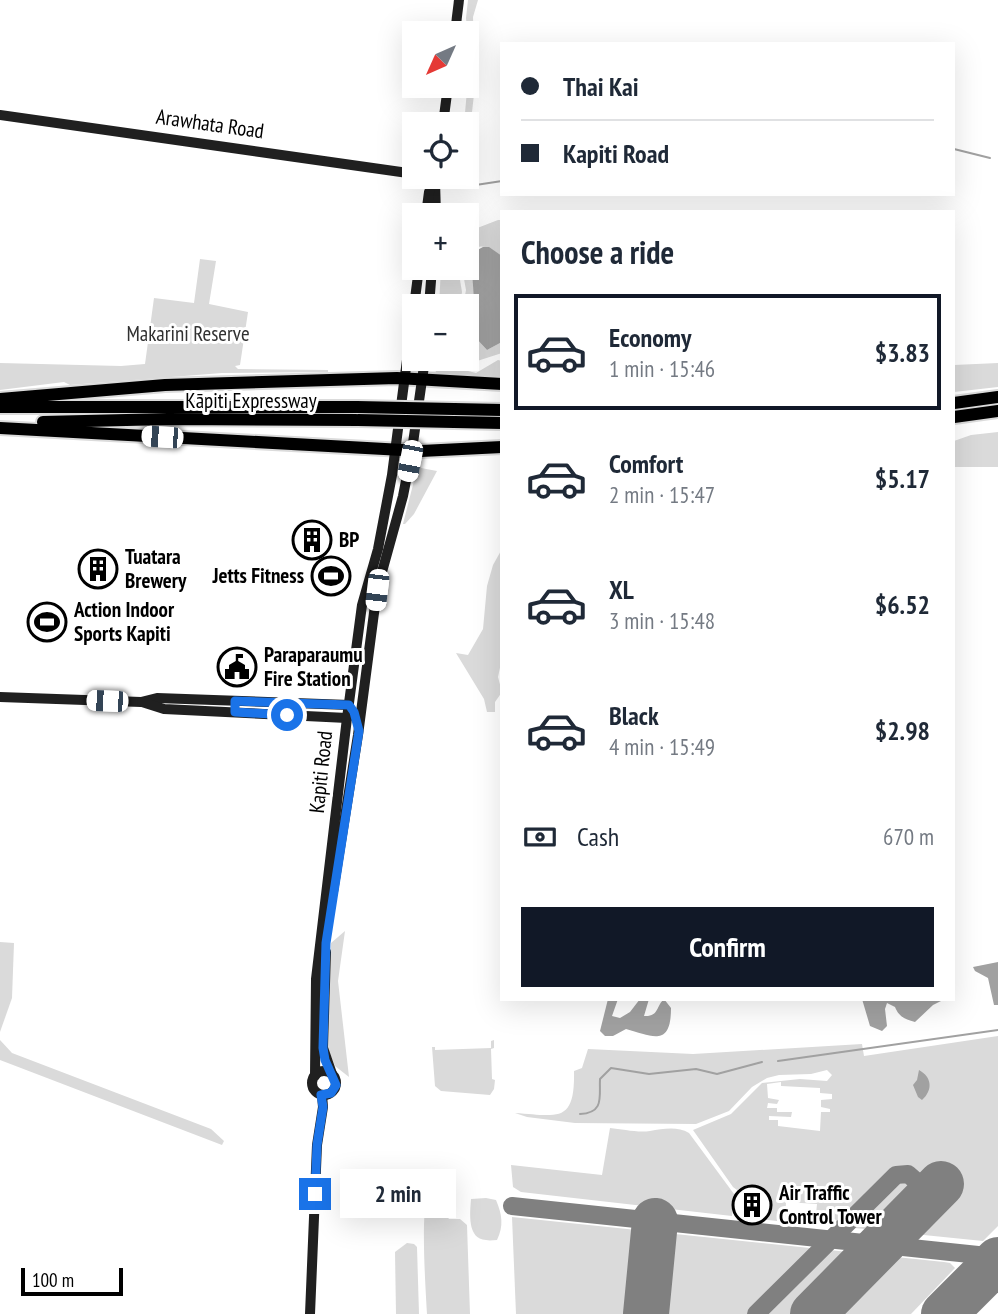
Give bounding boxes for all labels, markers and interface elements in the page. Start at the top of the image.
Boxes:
north arrow [402,21,480,98]
map controls [402,21,479,371]
text: Thai Kai [563,70,639,103]
street label: Arawhata Road [154,103,266,144]
button: locate [402,112,479,189]
text: Kapiti Road [563,137,669,170]
button: + [402,203,479,280]
text: Choose a ride [521,231,674,273]
button: − [402,294,479,371]
park label: Makarini Reserve [126,320,250,347]
icon: car [525,321,588,384]
text: Economy [609,321,691,354]
text: $3.83 [875,336,930,369]
text: 1 min · 15:46 [609,354,715,383]
street label: Kāpiti Expressway [185,387,317,414]
car [141,425,184,449]
car [396,438,425,484]
icon: car [525,447,588,510]
text: Comfort [609,447,683,480]
text: $5.17 [875,462,930,495]
text: 2 min · 15:47 [609,480,715,509]
building icon: BP [291,519,333,561]
place label: BP [339,526,359,553]
place label: Tuatara Brewery [125,543,187,594]
building icon: Tuatara Brewery [77,548,119,590]
sports icon: Jetts Fitness [310,555,352,597]
place label: Jetts Fitness [211,562,304,589]
car [365,568,390,612]
icon: car [525,573,588,636]
text: XL [609,573,634,606]
text: $6.52 [875,588,930,621]
place label: Action Indoor Sports Kapiti [73,596,175,647]
sports icon: Action Indoor Sports Kapiti [26,601,68,643]
text: 3 min · 15:48 [609,606,715,635]
place label: Paraparaumu Fire Station [264,641,363,692]
public building icon: Paraparaumu Fire Station [216,646,258,688]
car [86,690,129,712]
route start [271,699,303,731]
icon: car [525,699,588,762]
text: Black [609,699,659,732]
text: $2.98 [875,714,930,747]
street label: Kapiti Road [303,729,338,814]
text: 4 min · 15:49 [609,732,715,761]
icon: cash [521,818,559,856]
text: Cash [577,820,619,853]
text: 670 m [883,822,934,851]
button: Confirm [521,907,934,987]
callout: 2 min [340,1170,455,1218]
route end [299,1178,331,1210]
text: 2 min [375,1179,421,1208]
place label: Air Traffic Control Tower [778,1179,882,1230]
building icon: Air Traffic Control Tower [731,1184,773,1226]
scale bar [21,1265,122,1297]
text: 100 m [32,1268,74,1292]

